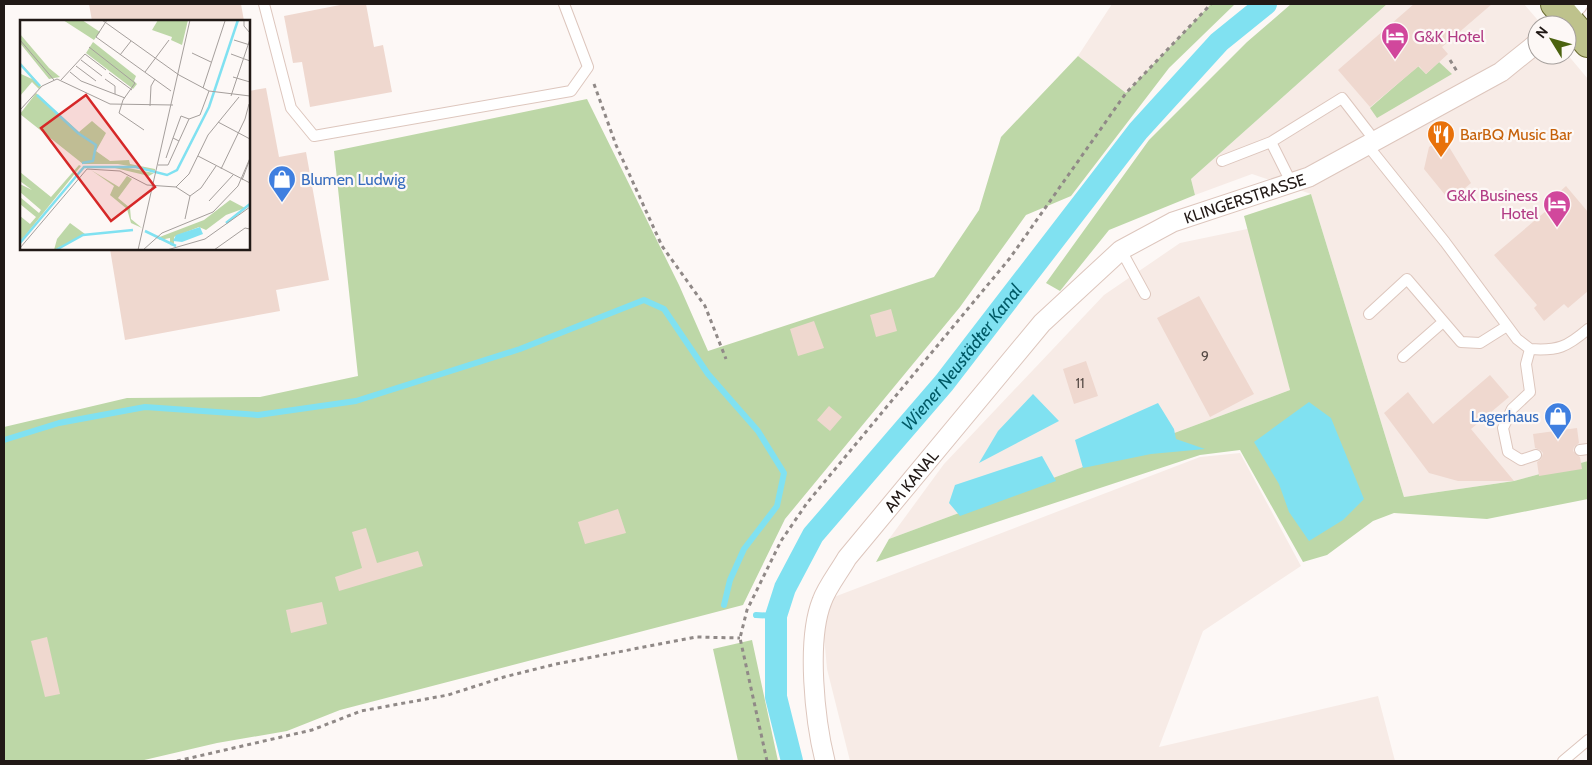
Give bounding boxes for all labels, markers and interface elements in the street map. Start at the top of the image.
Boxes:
north arrow [1527,15,1577,65]
inset map [20,20,250,250]
hotel icon: G&K Hotel [1380,21,1410,60]
text: N [1531,23,1552,42]
place label: G&K Hotel [1414,27,1484,46]
restaurant icon: BarBQ Music Bar [1426,119,1456,158]
place label: BarBQ Music Bar [1460,125,1573,144]
shop icon: Blumen Ludwig [267,164,297,203]
street label: KLINGERSTRASSE [1181,169,1308,227]
place label: Blumen Ludwig [301,170,407,189]
place label: G&K Business Hotel [1447,186,1538,223]
hotel icon: G&K Business Hotel [1542,189,1572,228]
water label: Wiener Neustädter Kanal [897,279,1027,435]
house number: 9 [1201,347,1209,365]
house number: 11 [1075,374,1085,392]
shop icon: Lagerhaus [1543,401,1573,440]
place label: Lagerhaus [1471,407,1539,426]
street label: AM KANAL [880,446,942,516]

